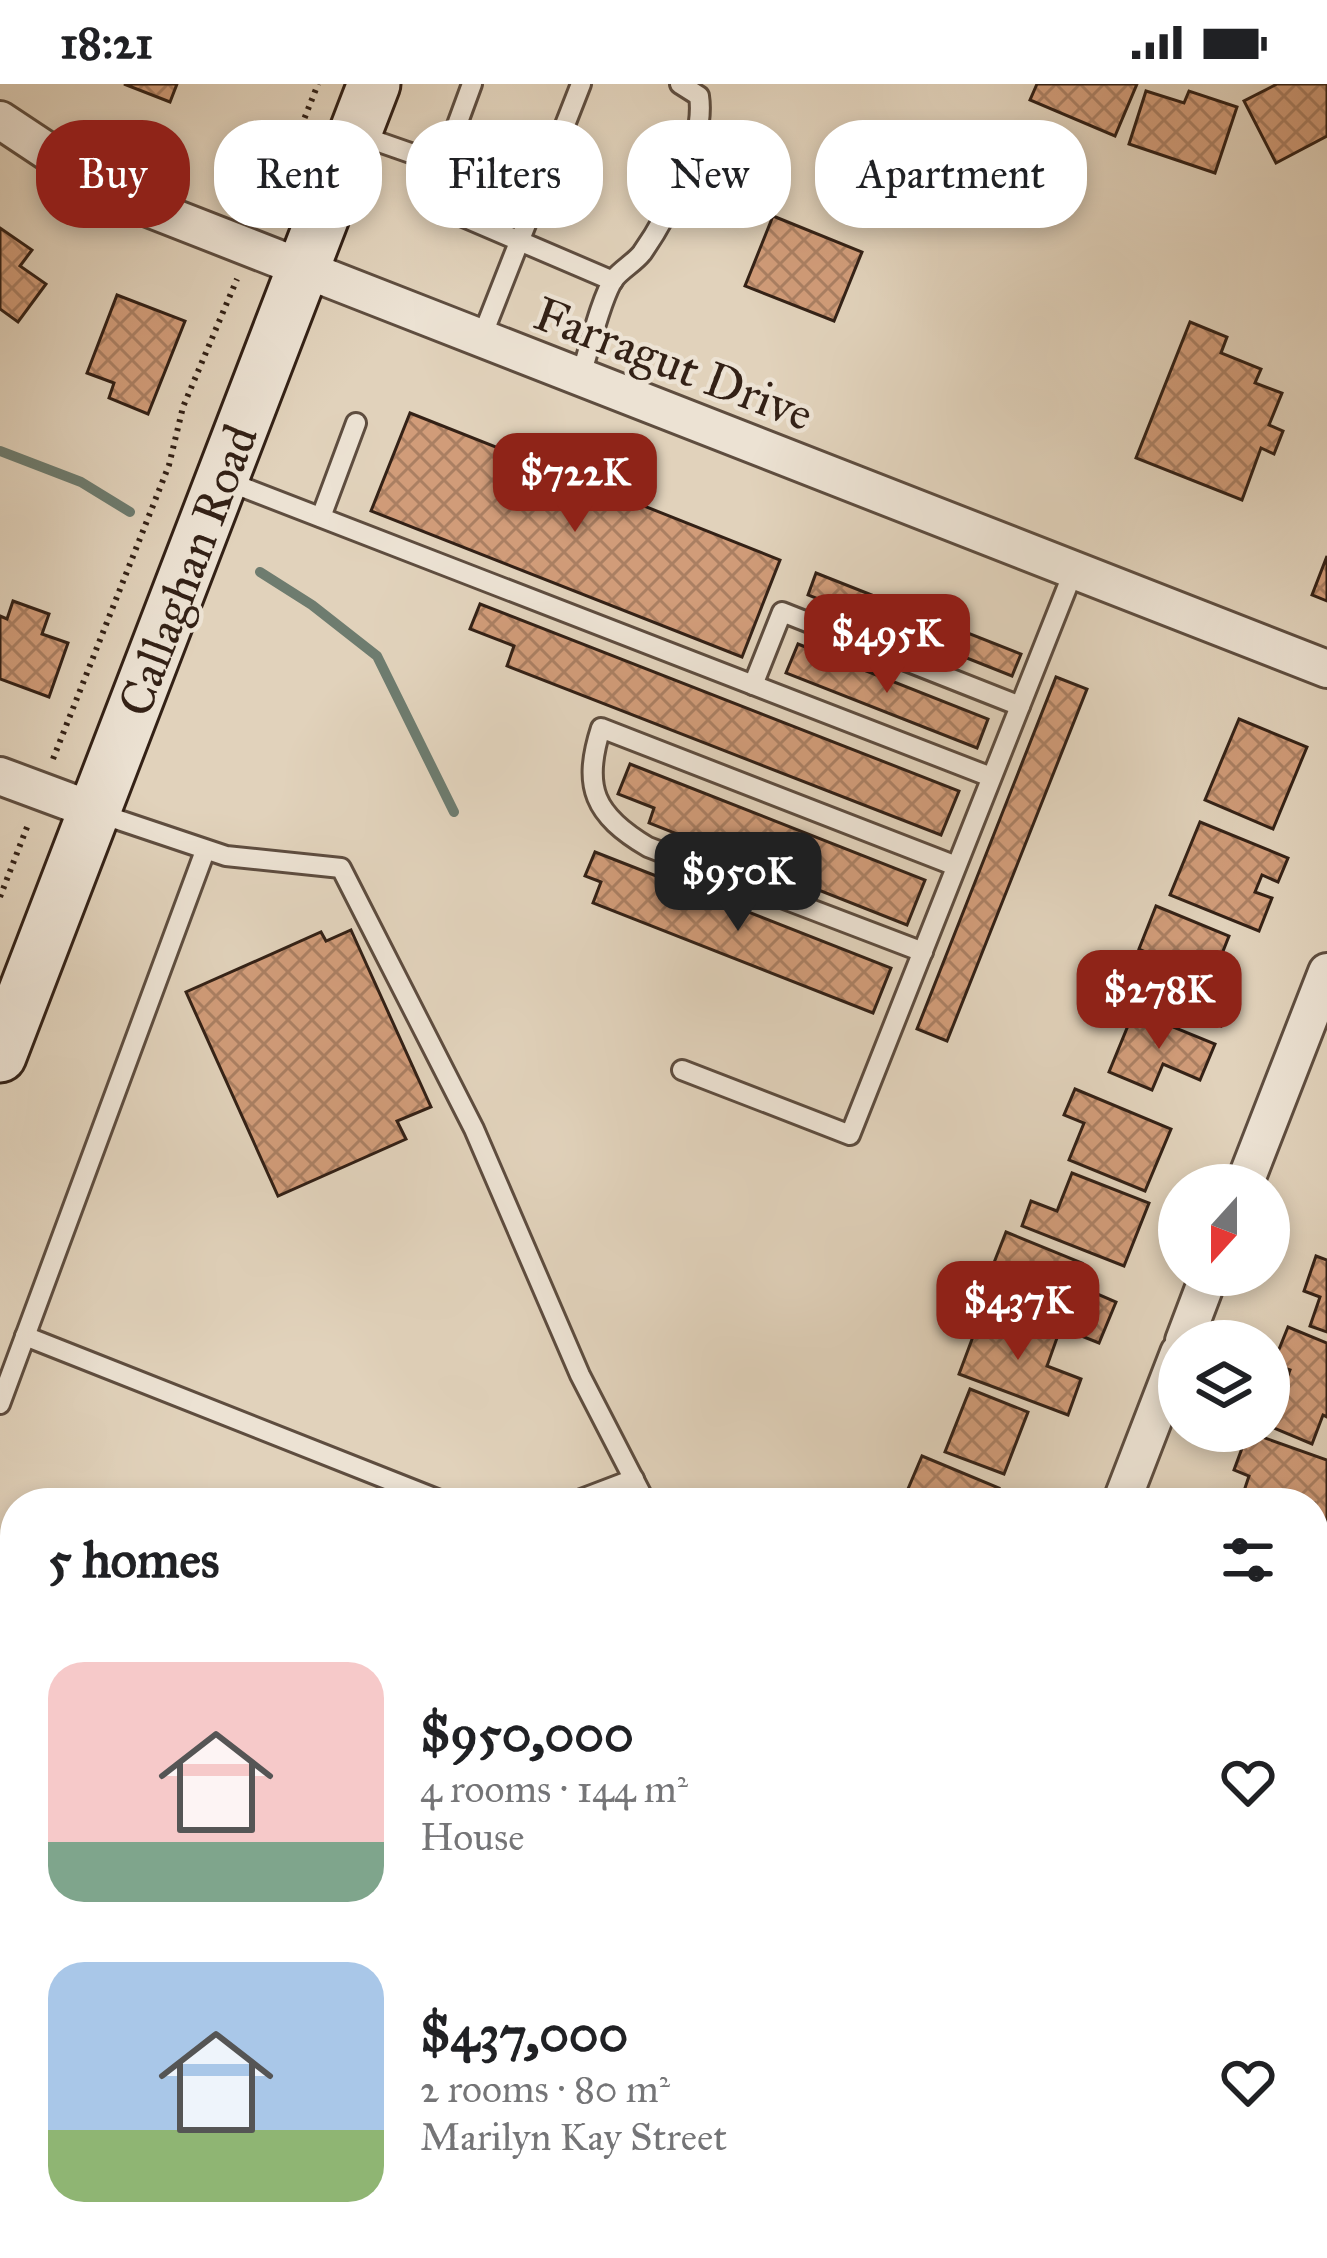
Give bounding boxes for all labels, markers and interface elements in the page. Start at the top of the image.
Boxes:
text: 18:21 [60,15,153,70]
chip: Buy [36,120,190,228]
chip: Rent [214,120,382,228]
chip: Filters [406,120,603,228]
chip: New [627,120,791,228]
chip: Apartment [815,120,1087,228]
street label: Farragut Drive [526,283,821,444]
street label: Callaghan Road [105,416,270,724]
pin: $722K [491,433,659,535]
text: $722K [520,448,630,496]
pin: $495K [803,594,971,696]
text: $495K [831,609,943,657]
pin: $950K [654,832,822,934]
text: $950K [682,847,794,895]
pin: $278K [1075,950,1243,1052]
text: $278K [1104,965,1214,1013]
north arrow [1158,1164,1290,1296]
map controls [1158,1164,1290,1452]
pin: $437K [934,1261,1102,1363]
text: $437K [963,1276,1073,1324]
button: layers [1158,1320,1290,1452]
icon: filters [1215,1527,1281,1593]
text: 5 homes [48,1529,219,1591]
text: $950,000 [420,1703,634,1765]
icon: home [144,1710,288,1854]
icon: heart [1215,1749,1281,1815]
text: 4 rooms · 144 m² [420,1765,688,1813]
text: House [420,1813,524,1861]
text: $437,000 [420,2003,628,2065]
icon: home [144,2010,288,2154]
icon: heart [1215,2049,1281,2115]
text: 2 rooms · 80 m² [420,2065,670,2113]
text: Marilyn Kay Street [420,2113,727,2161]

